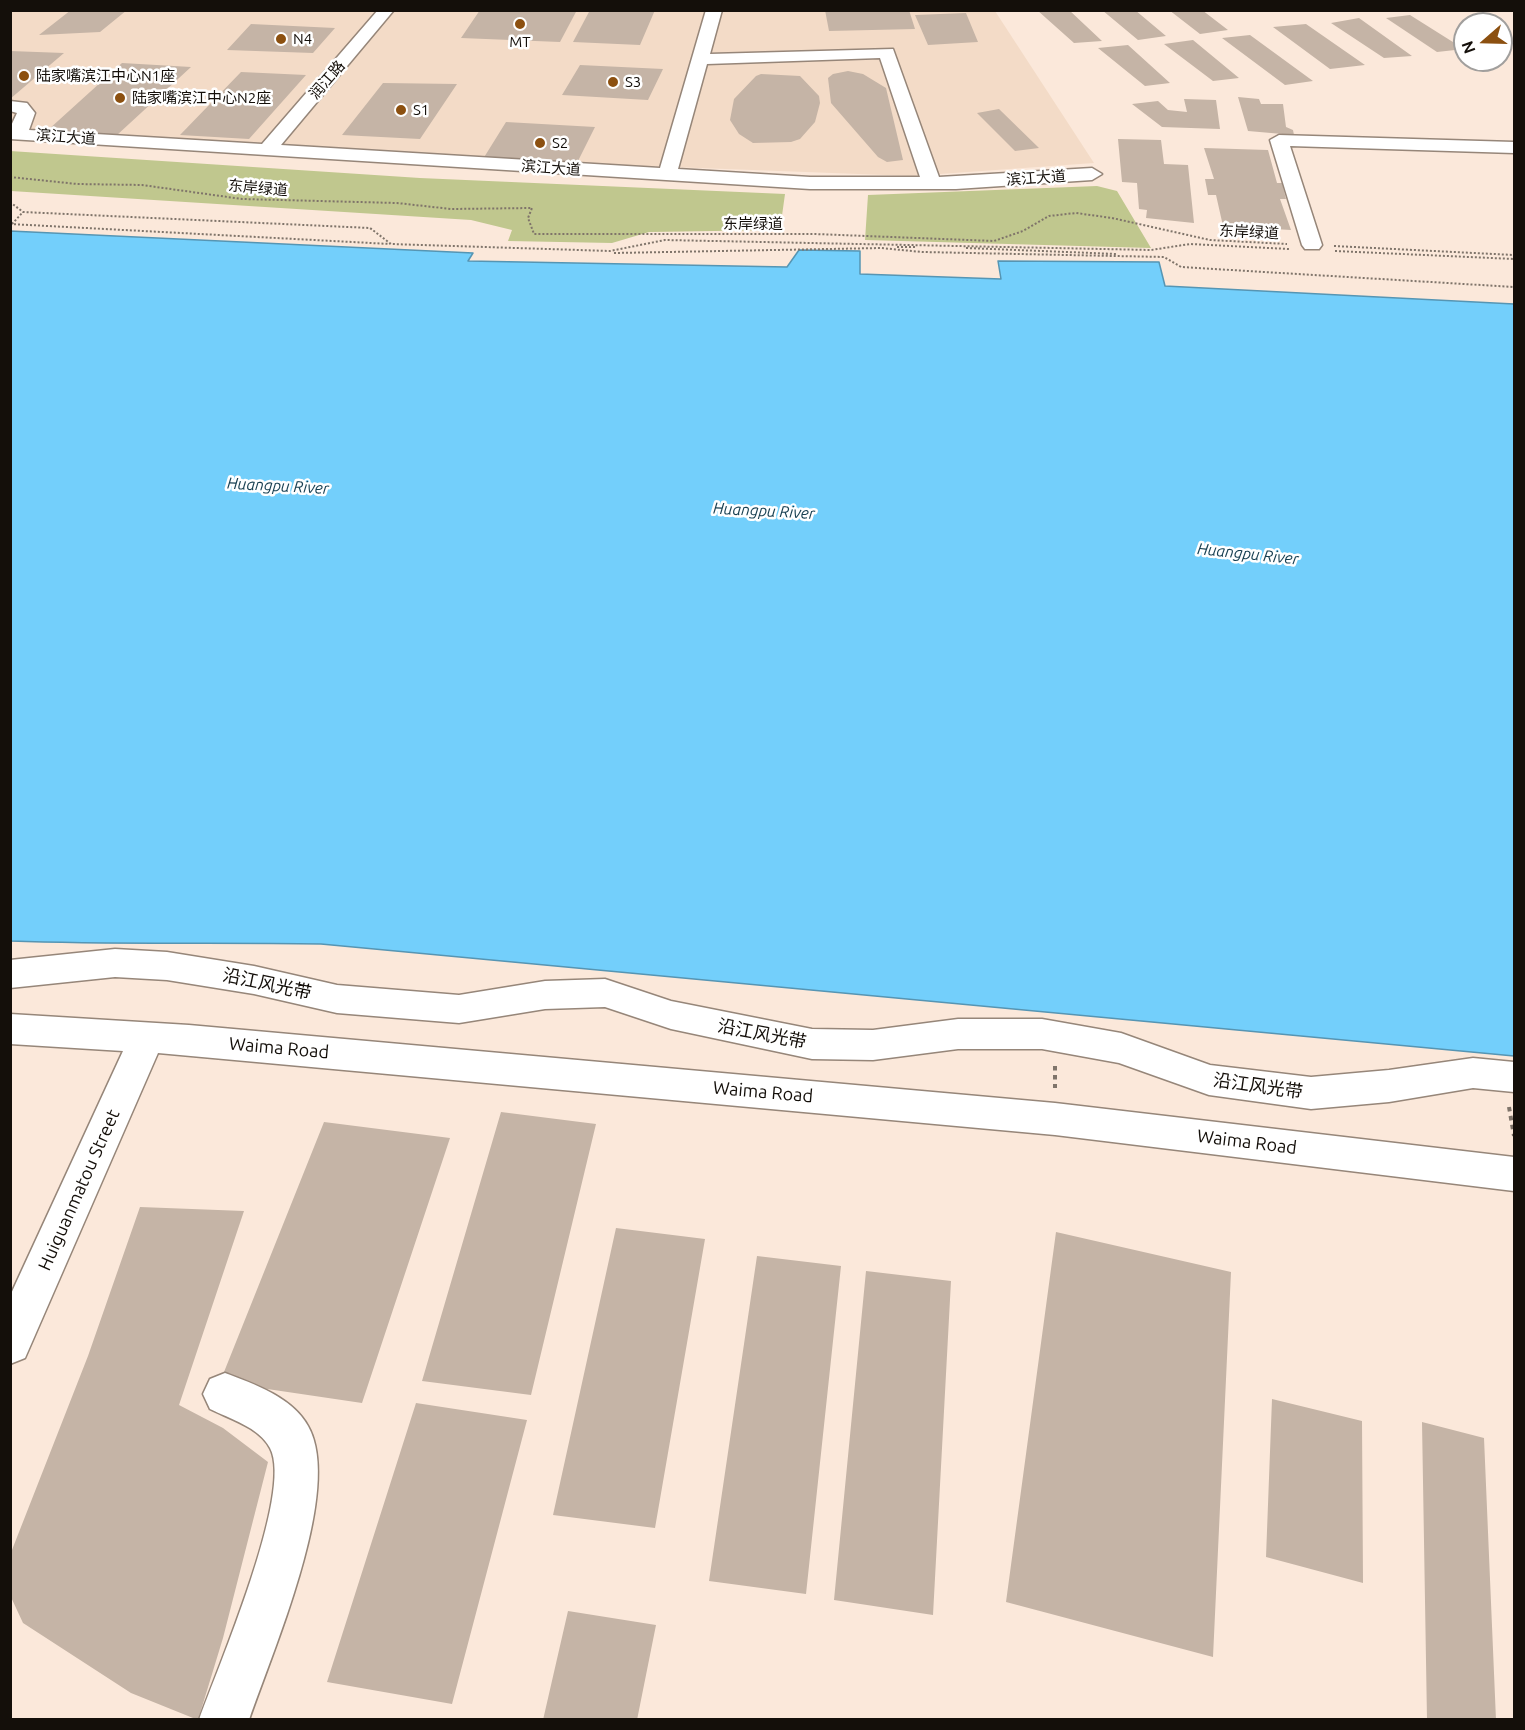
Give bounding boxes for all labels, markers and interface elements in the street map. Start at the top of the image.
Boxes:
north arrow [1453,12,1513,72]
marker: MT [513,17,527,31]
place label: N4 [293,30,312,48]
marker: N4 [274,32,288,46]
place label: MT [509,33,531,51]
text: N [1457,39,1478,56]
street label: 润江路 [305,57,349,103]
place label: 陆家嘴滨江中心N1座 [36,67,175,85]
marker: 陆家嘴滨江中心N1座 [17,69,31,83]
place label: S3 [625,73,641,91]
marker: S3 [606,75,620,89]
place label: 陆家嘴滨江中心N2座 [132,89,271,107]
marker: 陆家嘴滨江中心N2座 [113,91,127,105]
place label: S1 [413,101,429,119]
marker: S1 [394,103,408,117]
street label: 滨江大道 [35,126,97,148]
place label: S2 [552,134,568,152]
marker: S2 [533,136,547,150]
street label: 滨江大道 [520,157,582,179]
street label: 滨江大道 [1005,167,1067,189]
street label: 东岸绿道 [227,176,289,200]
street label: 东岸绿道 [723,215,783,233]
street label: 东岸绿道 [1219,221,1279,243]
water label: Huangpu River [227,474,329,498]
water label: Huangpu River [713,499,815,523]
water label: Huangpu River [1196,539,1300,569]
street label: 沿江风光带 [221,964,313,1004]
street label: 沿江风光带 [716,1015,808,1053]
street label: Waima Road [228,1033,330,1063]
street label: 沿江风光带 [1212,1069,1304,1103]
street label: Waima Road [712,1077,814,1107]
street label: Huiguanmatou Street [34,1106,124,1274]
street label: Waima Road [1196,1125,1298,1159]

